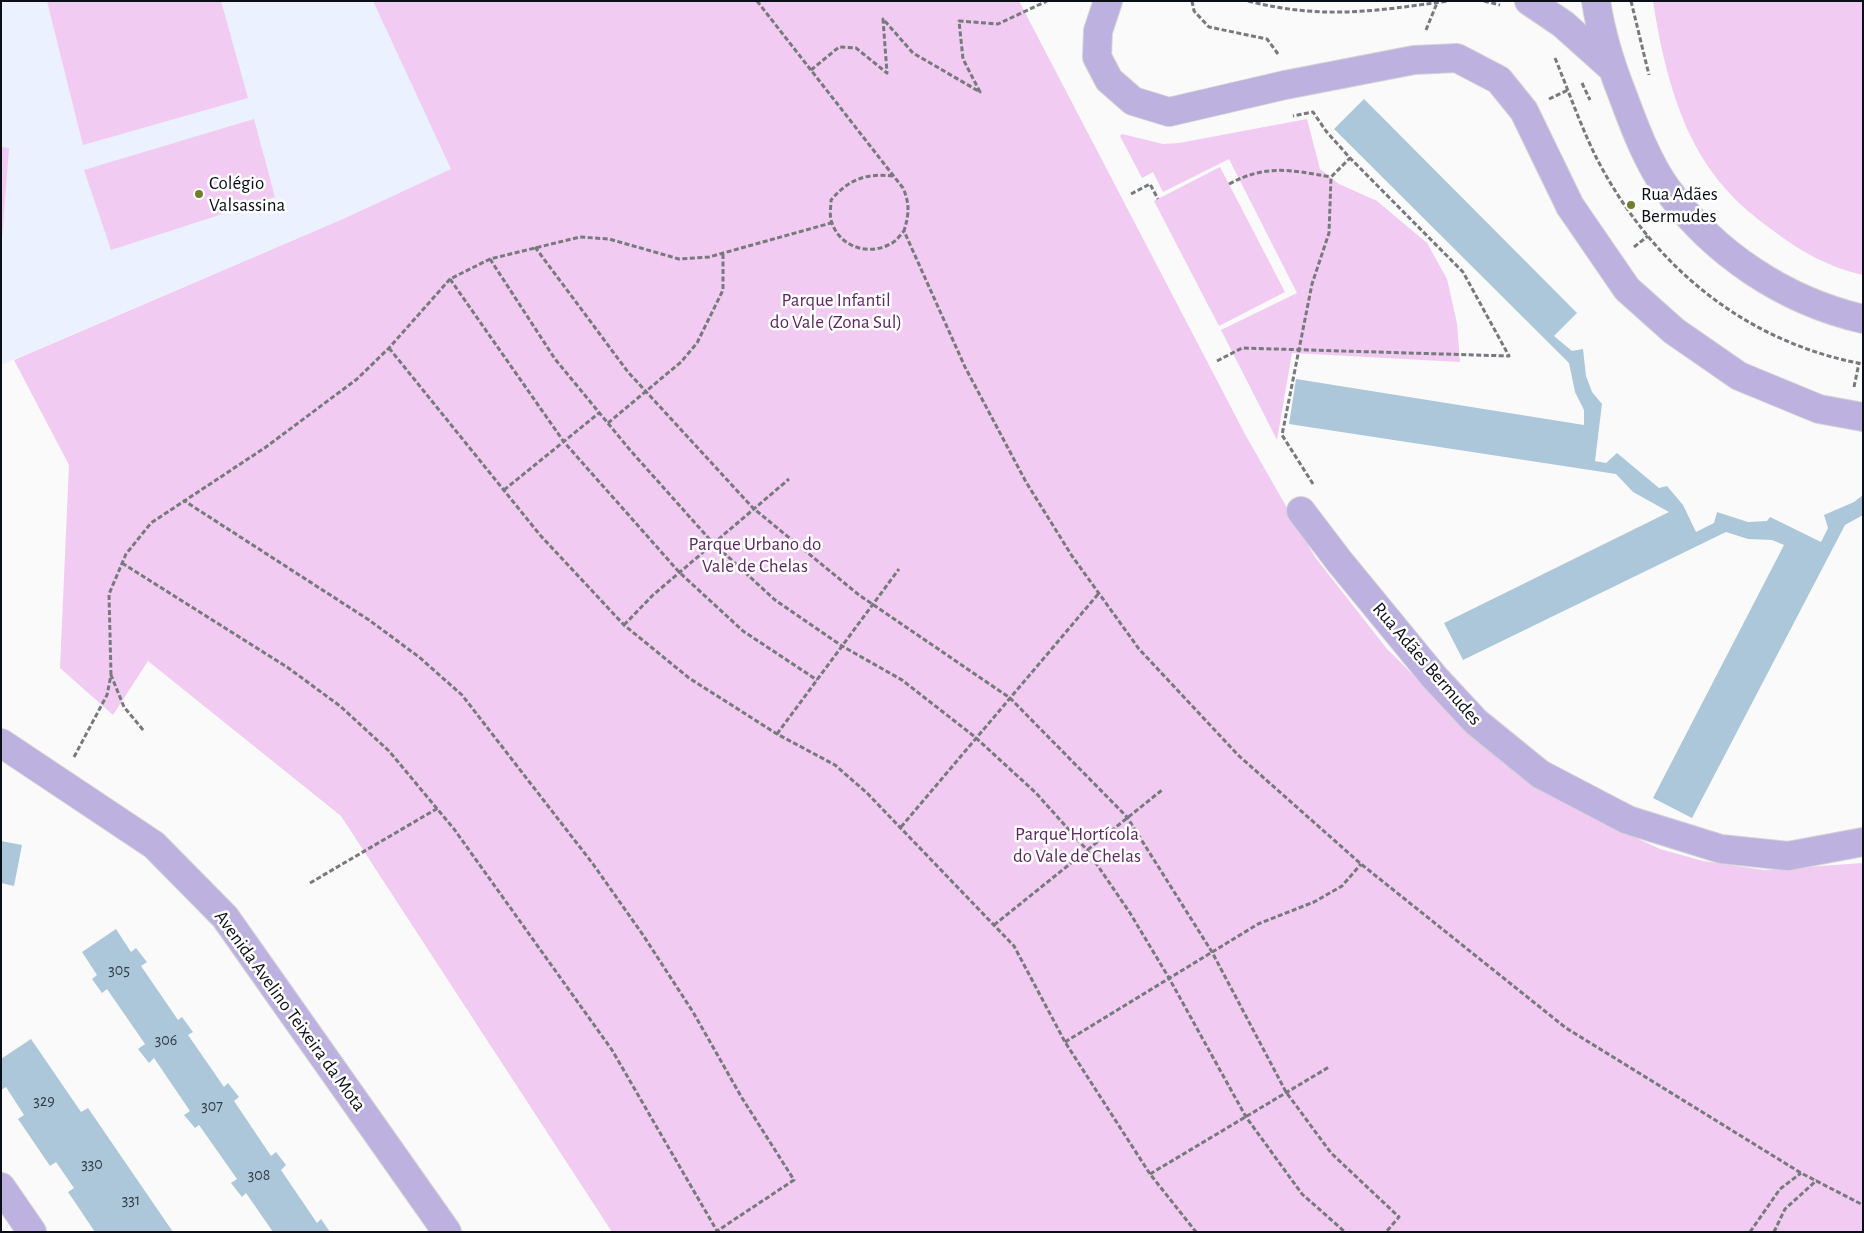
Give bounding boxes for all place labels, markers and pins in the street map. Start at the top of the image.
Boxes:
place label: Colégio Valsassina [209,172,285,216]
place label: Rua Adães Bermudes [1641,183,1718,227]
marker: Colégio Valsassina [193,188,205,200]
marker: Rua Adães Bermudes [1625,199,1637,211]

